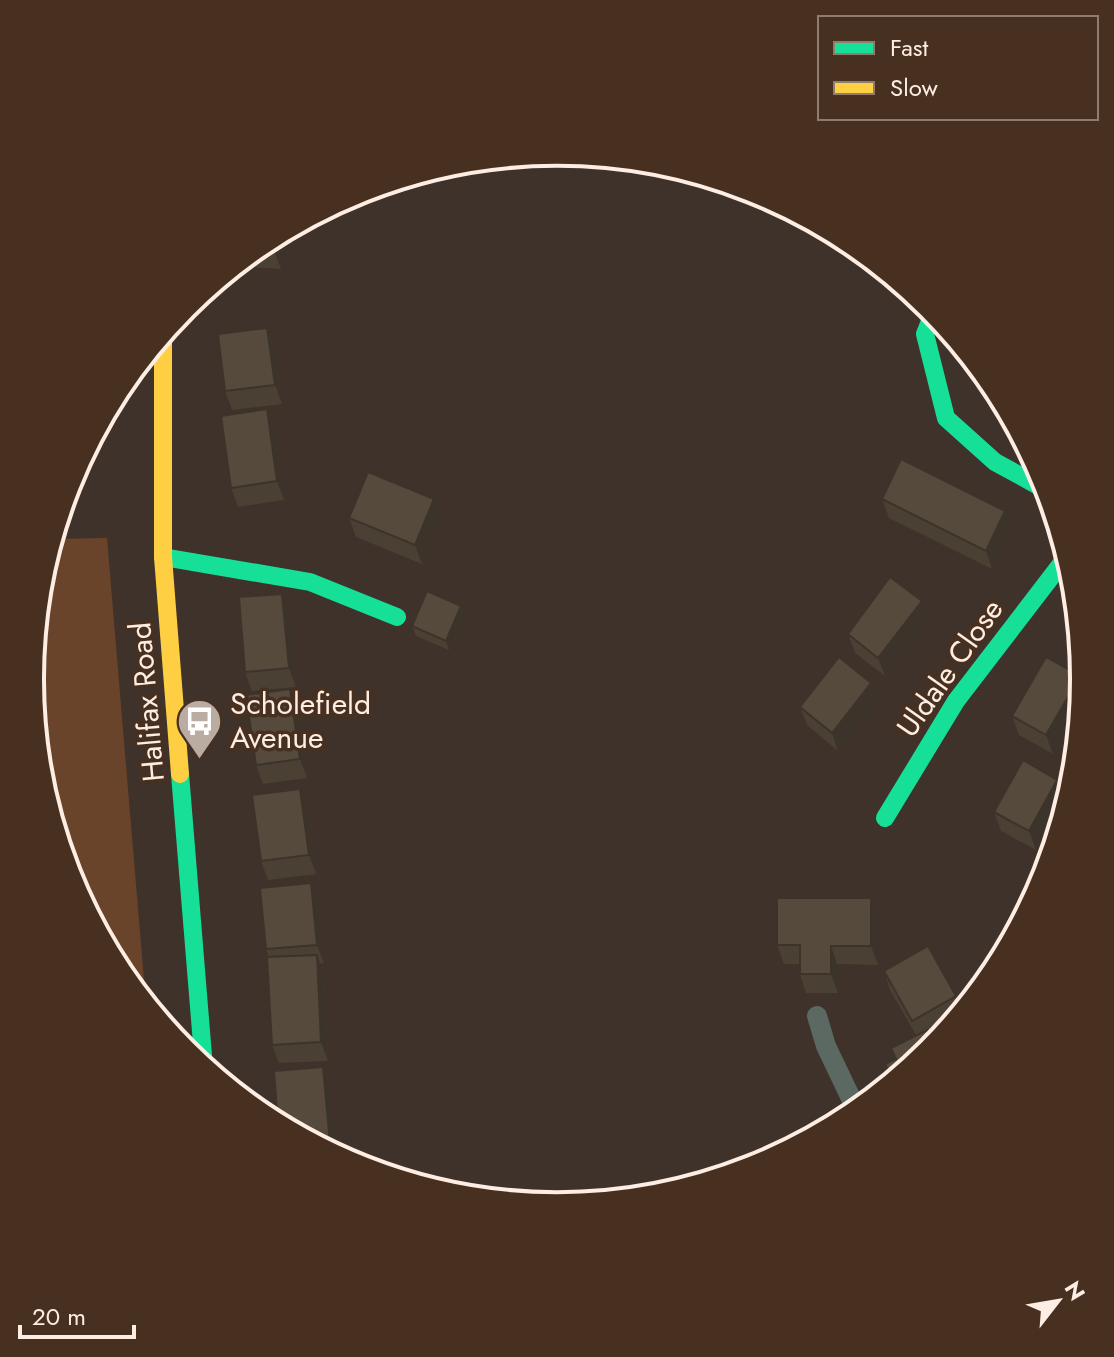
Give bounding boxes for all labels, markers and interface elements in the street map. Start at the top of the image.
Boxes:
legend [818,16,1098,120]
text: Fast [890,30,928,65]
text: Slow [890,70,938,105]
street label: Uldale Close [886,590,1013,746]
street label: Halifax Road [118,621,175,784]
place label: Scholefield Avenue [230,682,371,759]
bus stop icon: Scholefield Avenue [175,697,223,760]
north arrow [1018,1261,1098,1341]
text: N [1057,1275,1093,1306]
scale bar [20,1289,134,1339]
text: 20 m [32,1299,86,1334]

